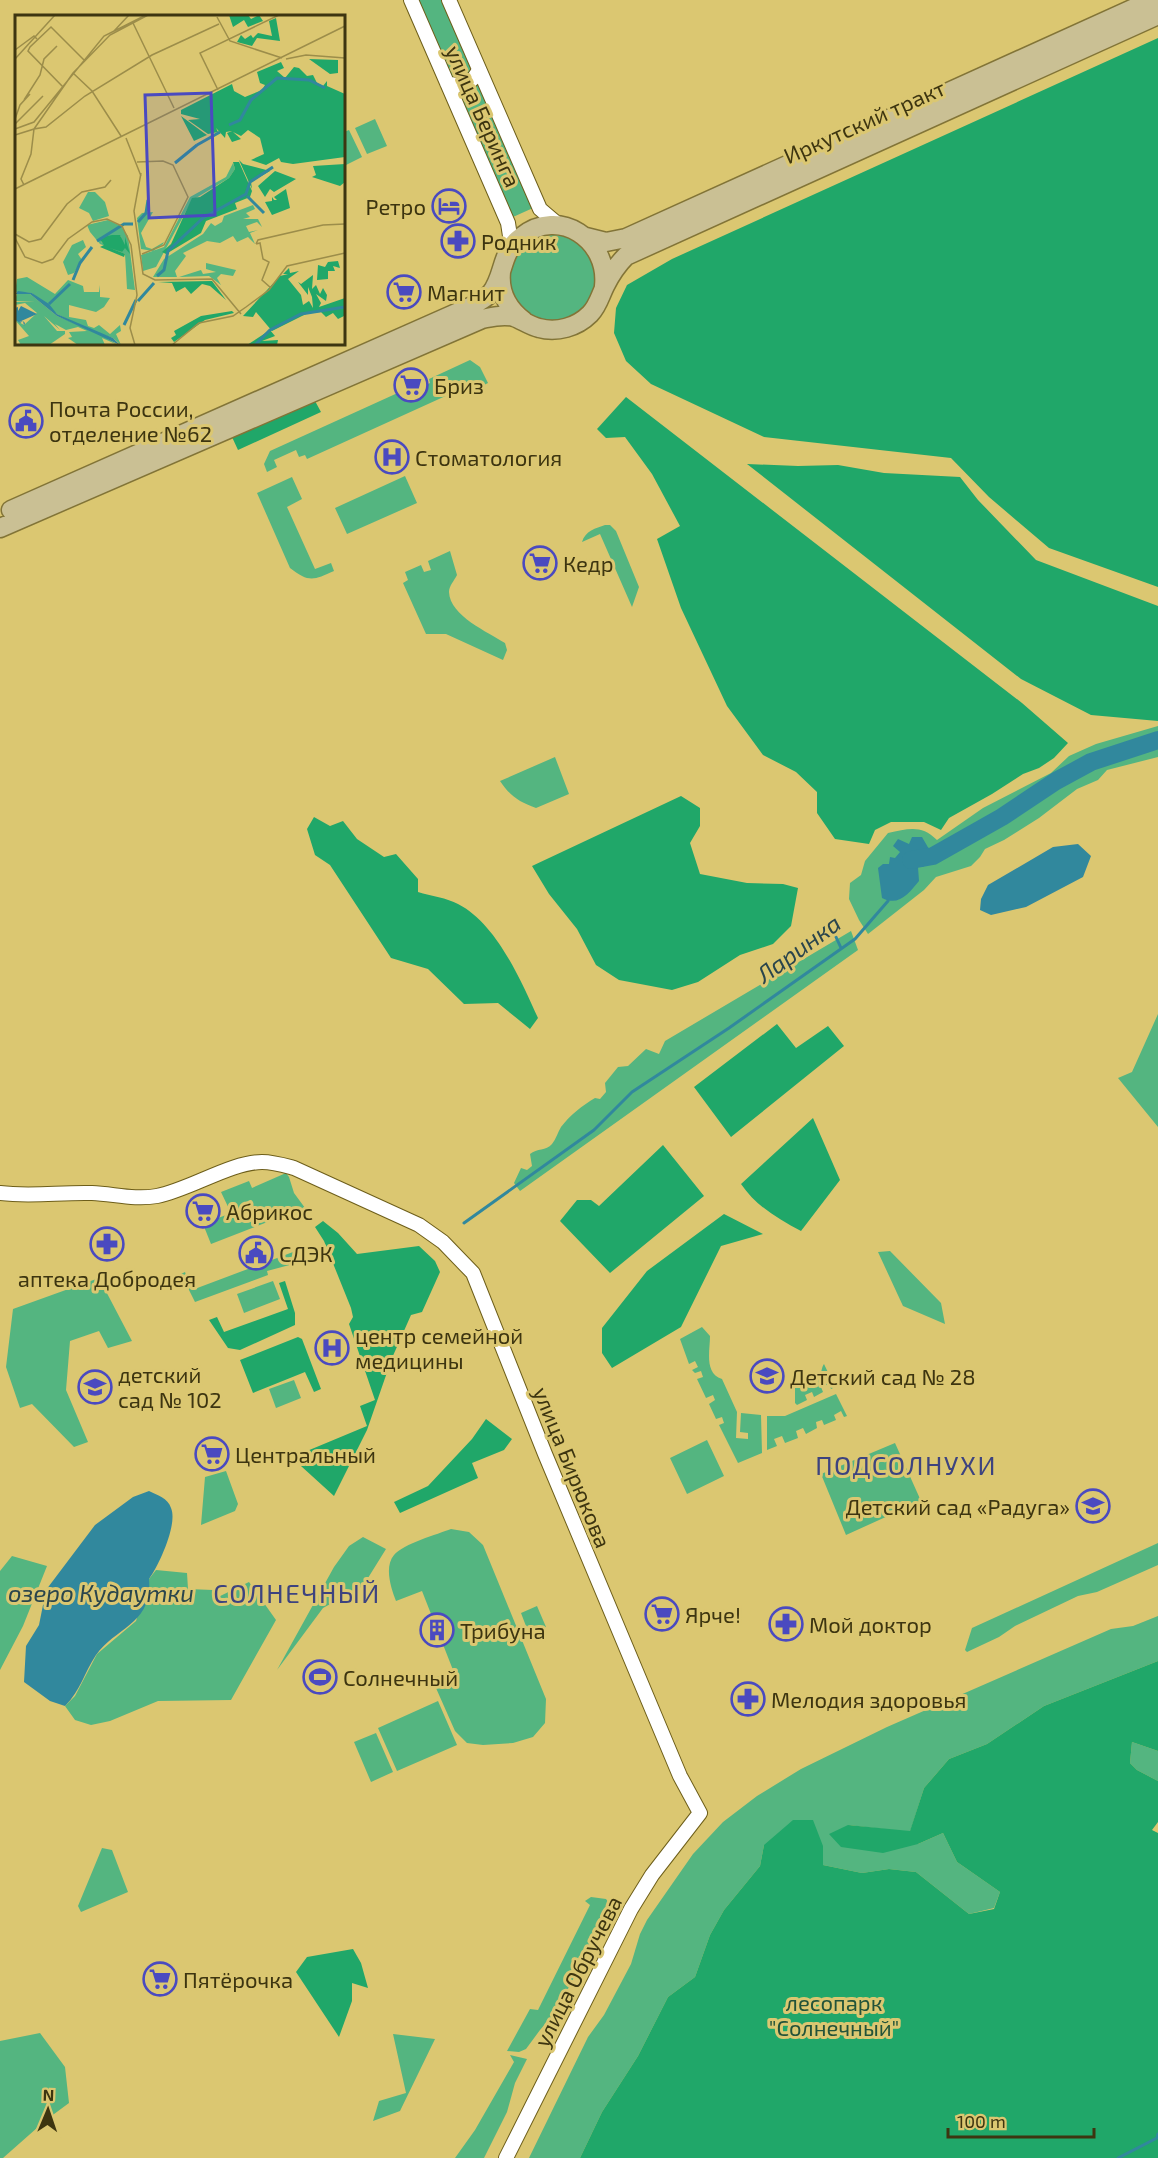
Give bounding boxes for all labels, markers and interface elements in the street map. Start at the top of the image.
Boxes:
inset map [15,15,345,345]
street label: улица Беринга [440,41,527,191]
street label: Иркутский тракт [779,74,949,169]
hotel icon: Ретро [431,188,467,224]
place label: Ретро [366,193,426,219]
pharmacy icon: Родник [440,223,476,259]
place label: Родник [481,228,557,254]
supermarket icon: Магнит [386,274,422,310]
place label: Магнит [427,279,505,305]
supermarket icon: Бриз [393,367,429,403]
place label: Бриз [434,372,484,398]
place label: Почта России, отделение №62 [49,395,212,446]
public building icon: Почта России, отделение №62 [8,403,44,439]
hospital icon: Стоматология [374,439,410,475]
place label: Стоматология [415,444,562,470]
supermarket icon: Кедр [522,545,558,581]
place label: Кедр [563,550,614,576]
water label: Ларинка [749,908,846,989]
supermarket icon: Абрикос [185,1193,221,1229]
place label: Абрикос [226,1198,313,1224]
pharmacy icon: аптека Добродея [89,1226,125,1262]
public building icon: СДЭК [238,1235,274,1271]
place label: СДЭК [279,1240,333,1266]
place label: аптека Добродея [18,1265,196,1291]
place label: центр семейной медицины [355,1322,523,1373]
hospital icon: центр семейной медицины [314,1330,350,1366]
school or university icon: Детский сад № 28 [749,1358,785,1394]
place label: детский сад № 102 [118,1361,222,1412]
place label: Детский сад № 28 [790,1363,976,1389]
school or university icon: детский сад № 102 [77,1369,113,1405]
street label: улица Бирюкова [528,1383,617,1552]
supermarket icon: Центральный [194,1436,230,1472]
place label: Центральный [235,1441,376,1467]
district label: ПОДСОЛНУХИ [815,1449,997,1480]
school or university icon: Детский сад «Радуга» [1075,1488,1111,1524]
place label: Детский сад «Радуга» [845,1493,1070,1520]
district label: СОЛНЕЧНЫЙ [213,1577,381,1608]
water label: озеро Кудаутки [8,1578,194,1607]
supermarket icon: Ярче! [644,1596,680,1632]
place label: Ярче! [685,1601,741,1627]
pharmacy icon: Мой доктор [768,1606,804,1642]
place label: Мой доктор [809,1611,932,1637]
building icon: Трибуна [419,1612,455,1648]
place label: Трибуна [460,1617,546,1644]
sports icon: Солнечный [302,1659,338,1695]
place label: Солнечный [343,1664,458,1690]
pharmacy icon: Мелодия здоровья [730,1681,766,1717]
place label: Мелодия здоровья [771,1686,967,1712]
street label: улица Обручева [528,1891,627,2051]
supermarket icon: Пятёрочка [142,1961,178,1997]
place label: Пятёрочка [183,1966,293,1992]
park label: лесопарк "Солнечный" [769,1989,899,2040]
north arrow [18,2080,78,2140]
text: N [42,2085,55,2104]
scale bar [948,2101,1094,2139]
text: 100 m [957,2110,1006,2132]

